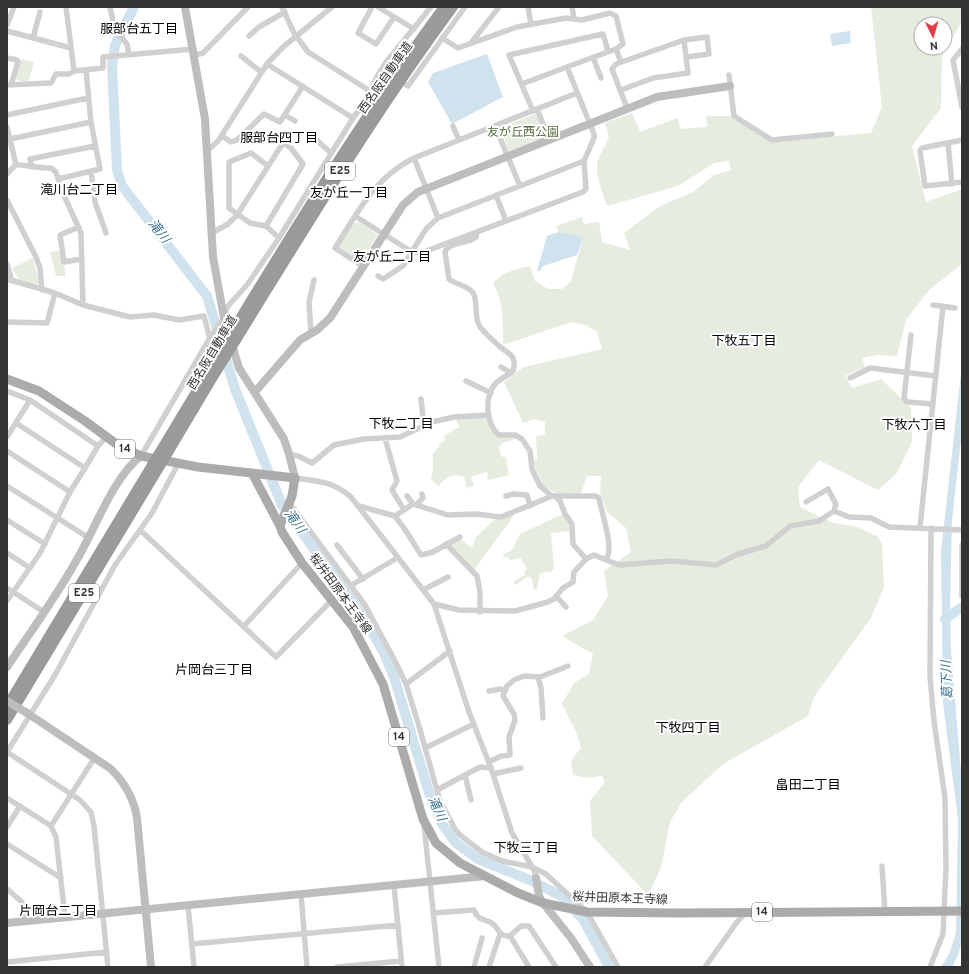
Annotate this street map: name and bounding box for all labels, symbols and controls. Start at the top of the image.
north arrow [913,16,953,56]
district label: 服部台五丁目 [100,22,178,38]
text: N [929,38,938,52]
street label: 西名阪自動車道 [355,39,417,117]
park label: 友が丘西公園 [487,125,559,141]
district label: 服部台四丁目 [240,131,318,147]
road number: E25 [325,162,355,180]
district label: 滝川台二丁目 [40,183,118,199]
district label: 友が丘一丁目 [310,185,388,202]
water label: 滝川 [144,217,174,249]
district label: 友が丘二丁目 [353,249,431,266]
street label: 西名阪自動車道 [185,313,241,393]
district label: 下牧五丁目 [711,333,777,350]
district label: 下牧二丁目 [368,416,434,433]
district label: 下牧六丁目 [881,417,947,434]
road number: 14 [115,440,135,458]
water label: 滝川 [280,507,309,539]
street label: 桜井田原本王寺線 [305,550,375,638]
road number: E25 [69,584,99,602]
water label: 葛下川 [939,658,957,700]
district label: 片岡台三丁目 [175,663,253,679]
district label: 下牧四丁目 [655,720,721,737]
road number: 14 [389,728,409,746]
district label: 畠田二丁目 [775,777,841,794]
water label: 滝川 [423,794,450,826]
district label: 下牧三丁目 [493,840,559,857]
street label: 桜井田原本王寺線 [572,889,668,909]
road number: 14 [752,903,772,921]
district label: 片岡台二丁目 [19,904,97,920]

